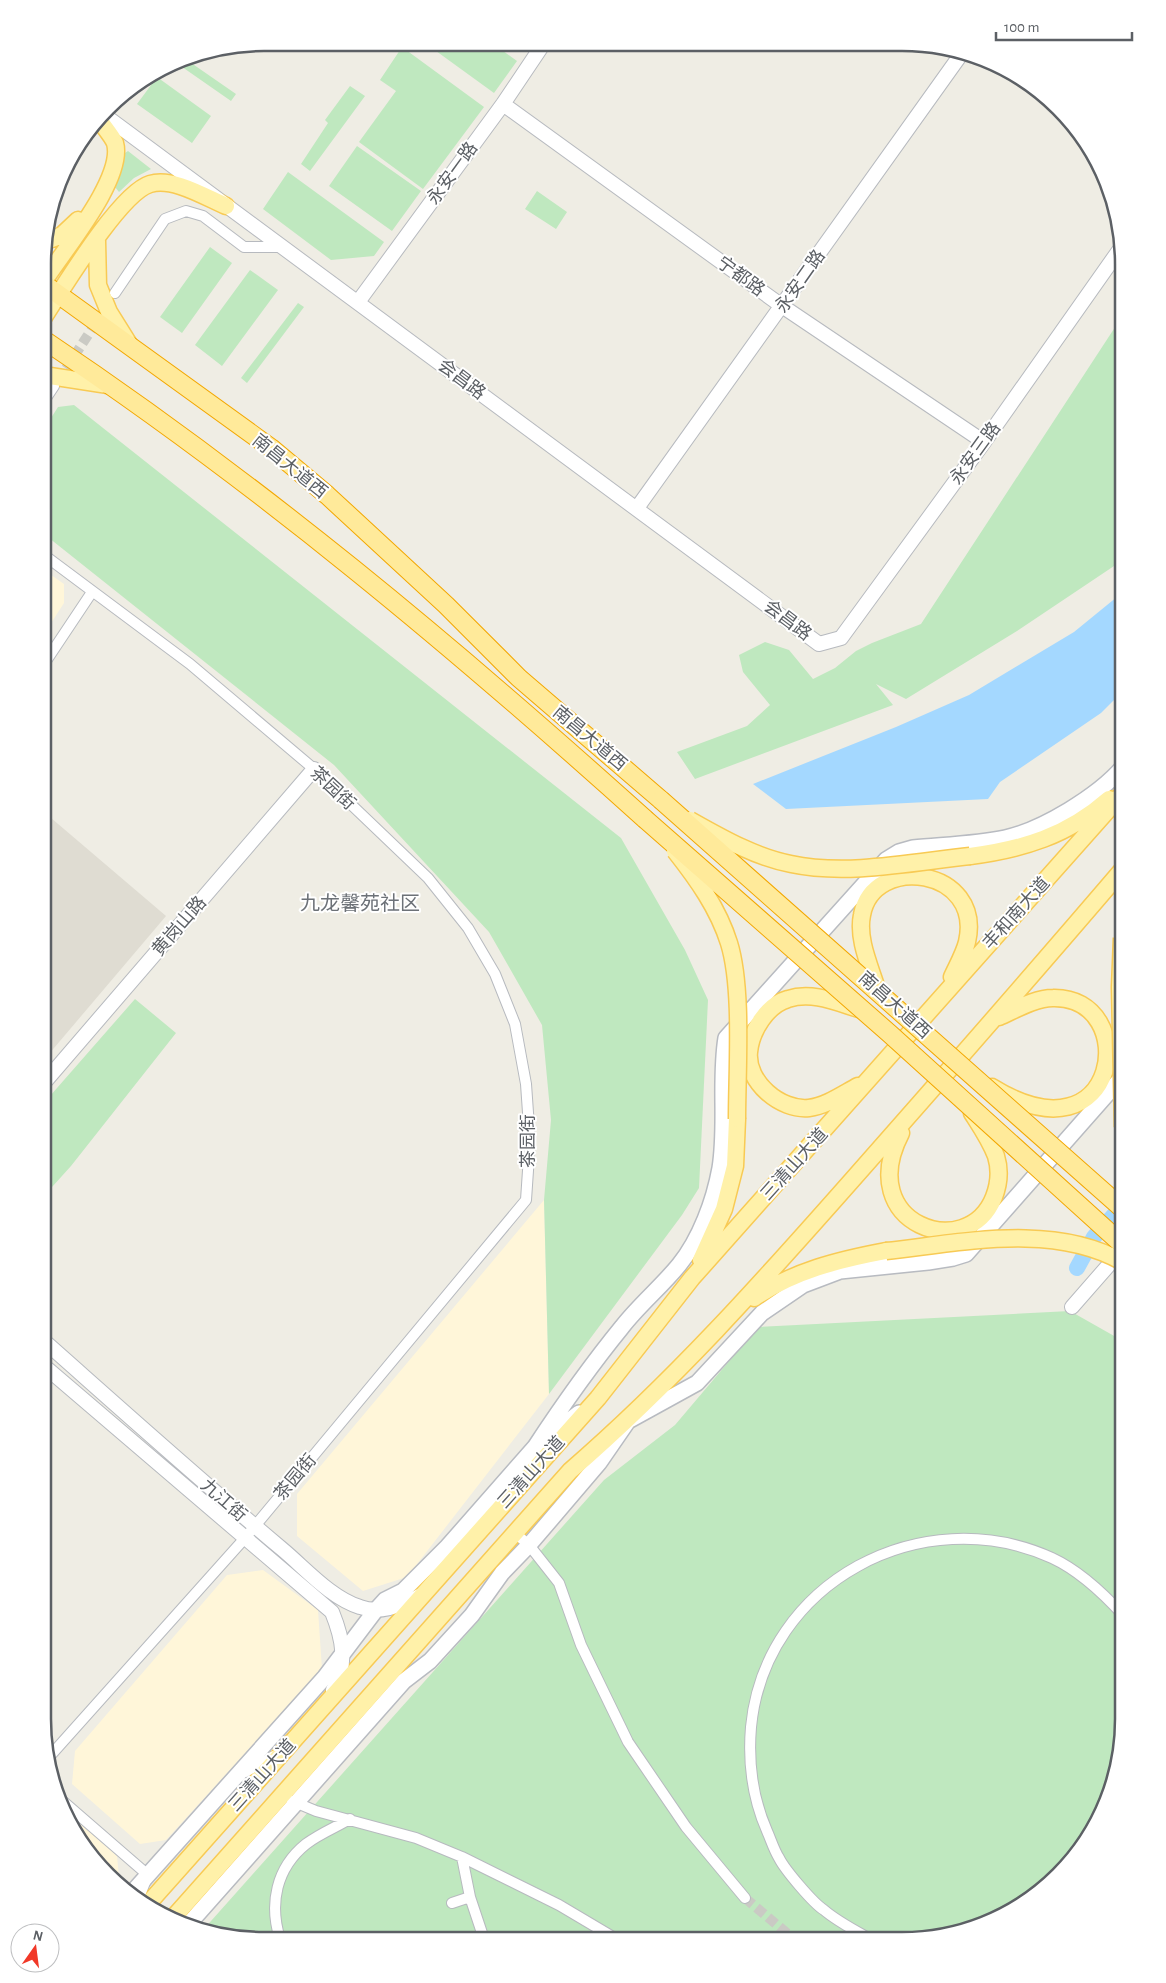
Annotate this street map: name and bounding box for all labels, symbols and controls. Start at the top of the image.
scale bar [996,10,1132,42]
text: 100 m [1004,20,1039,35]
street label: 永安一路 [423,138,481,208]
street label: 永安二路 [771,246,829,316]
street label: 宁都路 [713,252,769,300]
street label: 会昌路 [434,355,490,403]
street label: 永安三路 [946,418,1004,488]
street label: 南昌大道西 [249,430,331,502]
street label: 会昌路 [760,596,816,644]
street label: 南昌大道西 [549,701,631,775]
street label: 茶园街 [306,762,360,814]
street label: 丰和南大道 [978,873,1054,953]
street label: 黄岗山路 [148,892,210,960]
district label: 九龙馨苑社区 [300,893,420,914]
street label: 南昌大道西 [855,967,935,1043]
street label: 茶园街 [518,1114,538,1168]
street label: 三清山大道 [756,1124,832,1204]
street label: 三清山大道 [493,1432,569,1512]
street label: 茶园街 [270,1450,320,1504]
street label: 九江街 [197,1475,251,1525]
street label: 三清山大道 [224,1735,300,1815]
north arrow [10,1923,60,1973]
text: N [31,1928,44,1944]

